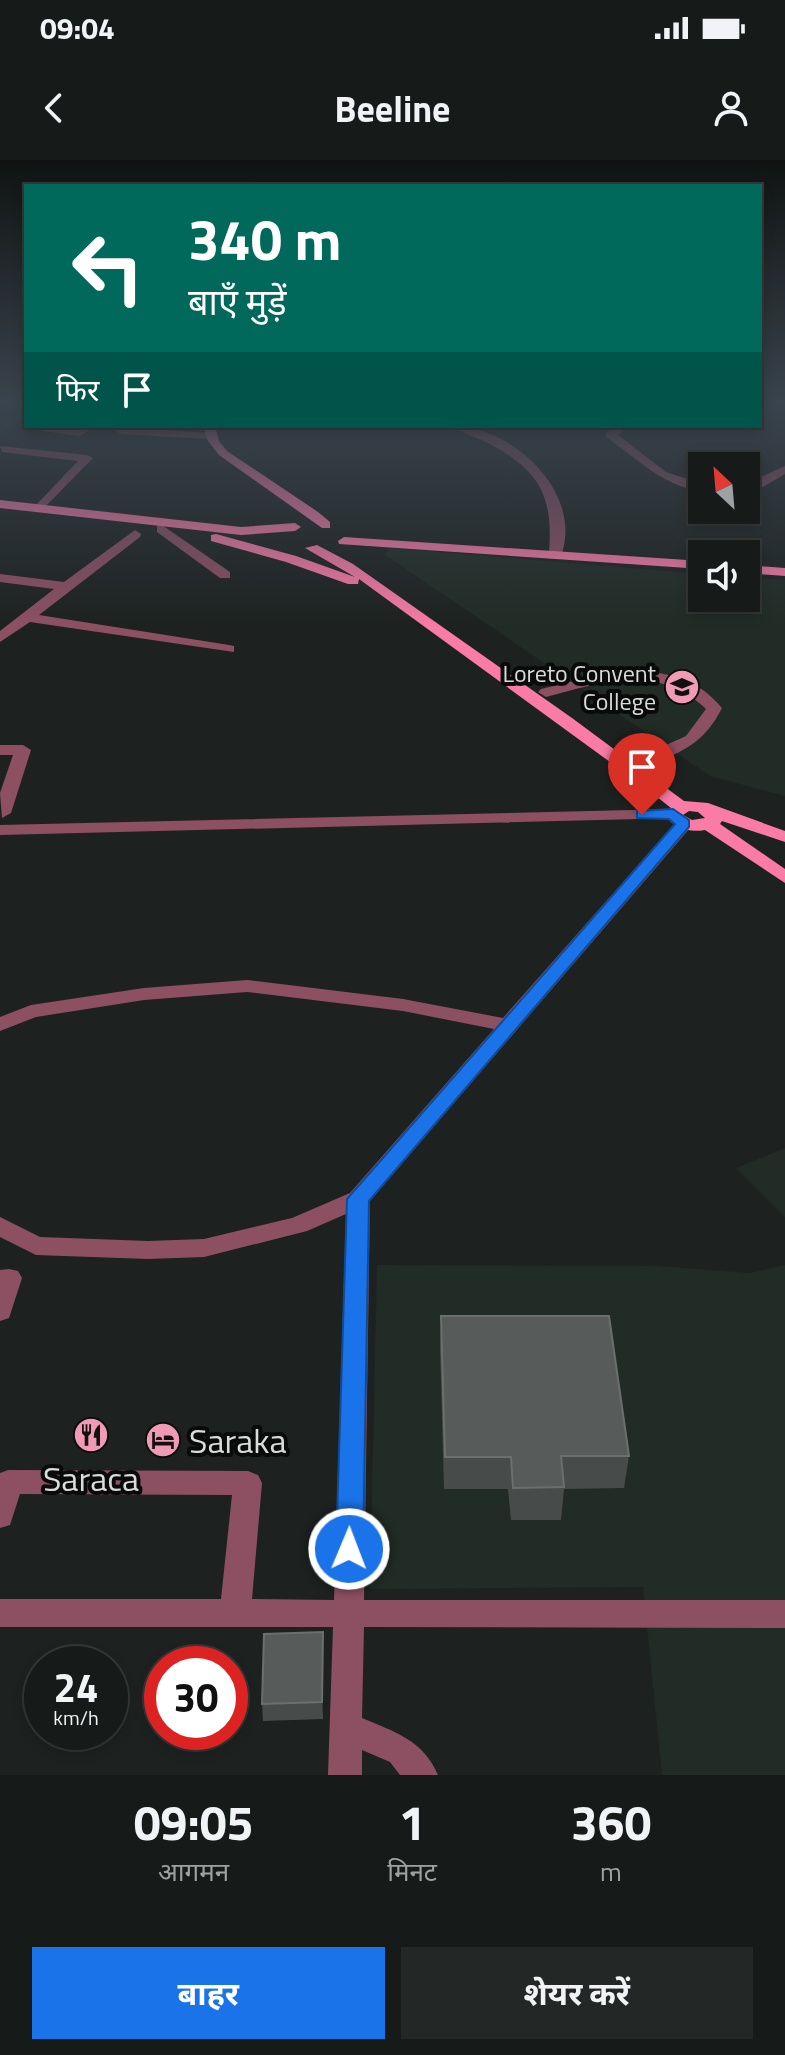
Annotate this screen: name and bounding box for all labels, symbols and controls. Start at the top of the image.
text: 09:04 [40,5,115,51]
text: Beeline [335,81,450,136]
icon: back [32,86,76,130]
icon: person [709,86,753,130]
text: 340 m [188,197,341,282]
icon: left [56,216,160,320]
text: बाएँ मुड़ें [188,274,287,329]
text: फिर [56,367,99,413]
icon: arrive [115,368,159,412]
north arrow [688,452,760,524]
map controls [688,452,760,612]
button: sound [688,540,760,612]
place label: Loreto Convent College [503,655,657,719]
school or university icon: Loreto Convent College [663,668,701,706]
pin [608,733,676,815]
icon: arrive [620,745,664,789]
place label: Saraka [189,1414,286,1466]
restaurant icon: Saraca [72,1416,110,1454]
hotel icon: Saraka [144,1421,182,1459]
place label: Saraca [43,1452,139,1504]
position arrow [307,1507,391,1591]
speed limit sign: 30 [144,1646,248,1750]
text: 24 [54,1657,98,1718]
text: km/h [53,1702,99,1733]
text: 09:05 [134,1786,253,1859]
text: 1 [399,1786,426,1859]
text: 360 [571,1786,651,1859]
text: आगमन [158,1852,229,1891]
text: मिनट [387,1852,437,1891]
text: m [600,1852,622,1891]
button: बाहर [32,1947,385,2039]
button: शेयर करें [401,1947,753,2039]

